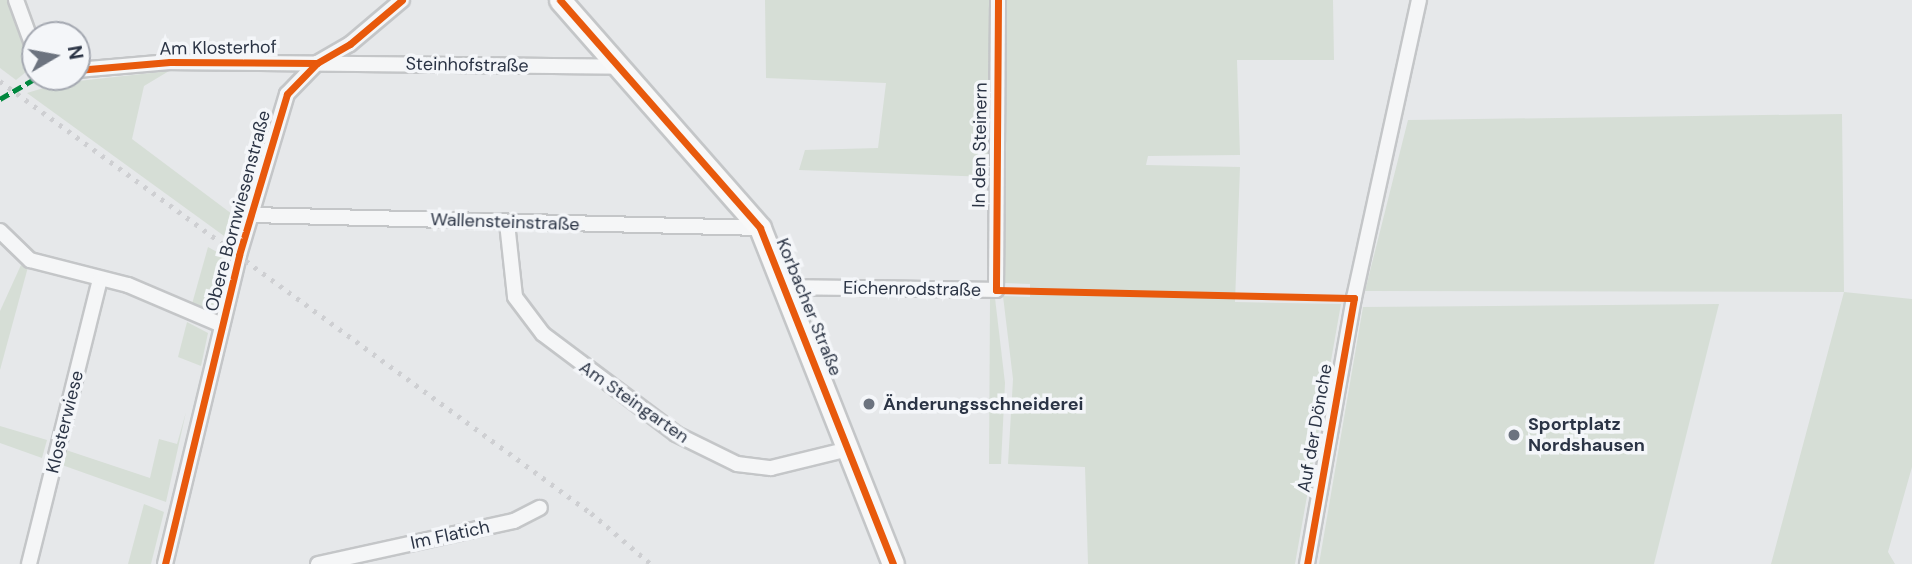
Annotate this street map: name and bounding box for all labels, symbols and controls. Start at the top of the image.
north arrow [21,21,91,91]
street label: Am Klosterhof [159,36,277,60]
text: N [62,44,89,62]
street label: Steinhofstraße [405,53,529,77]
street label: In den Steinern [968,82,992,208]
street label: Obere Bornwiesenstraße [201,108,275,314]
street label: Wallensteinstraße [430,209,580,235]
street label: Korbacher Straße [772,235,846,379]
street label: Eichenrodstraße [843,277,981,301]
street label: Am Steingarten [575,356,693,448]
street label: Auf der Dönche [1293,362,1337,494]
street label: Klosterwiese [42,368,88,476]
place label: Änderungsschneiderei [883,393,1083,415]
marker: Änderungsschneiderei [861,396,877,412]
place label: Sportplatz Nordshausen [1528,414,1645,457]
marker: Sportplatz Nordshausen [1506,427,1522,443]
street label: Im Flatich [409,516,491,554]

